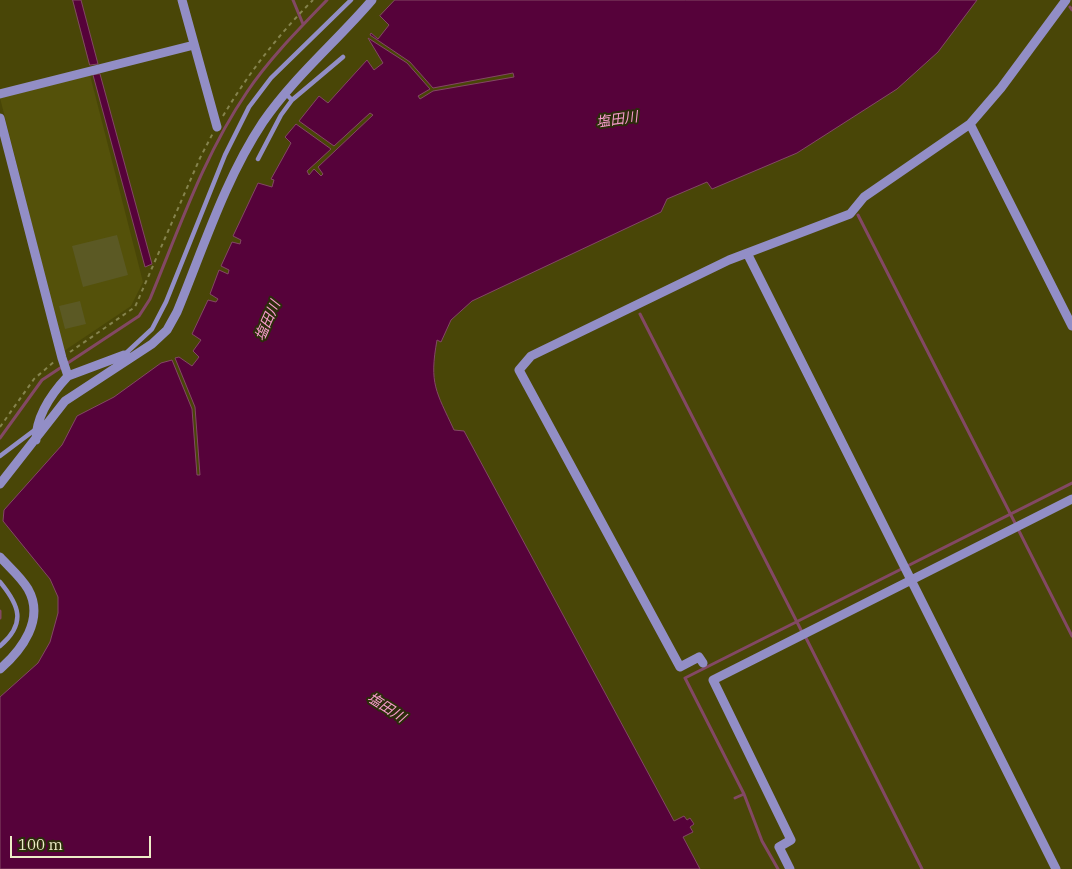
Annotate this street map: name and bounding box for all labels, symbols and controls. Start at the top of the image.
water label: 塩田川 [595,109,639,131]
water label: 塩田川 [252,298,284,344]
water label: 塩田川 [364,690,408,726]
scale bar [12,826,154,858]
text: 100 m [18,835,63,854]

